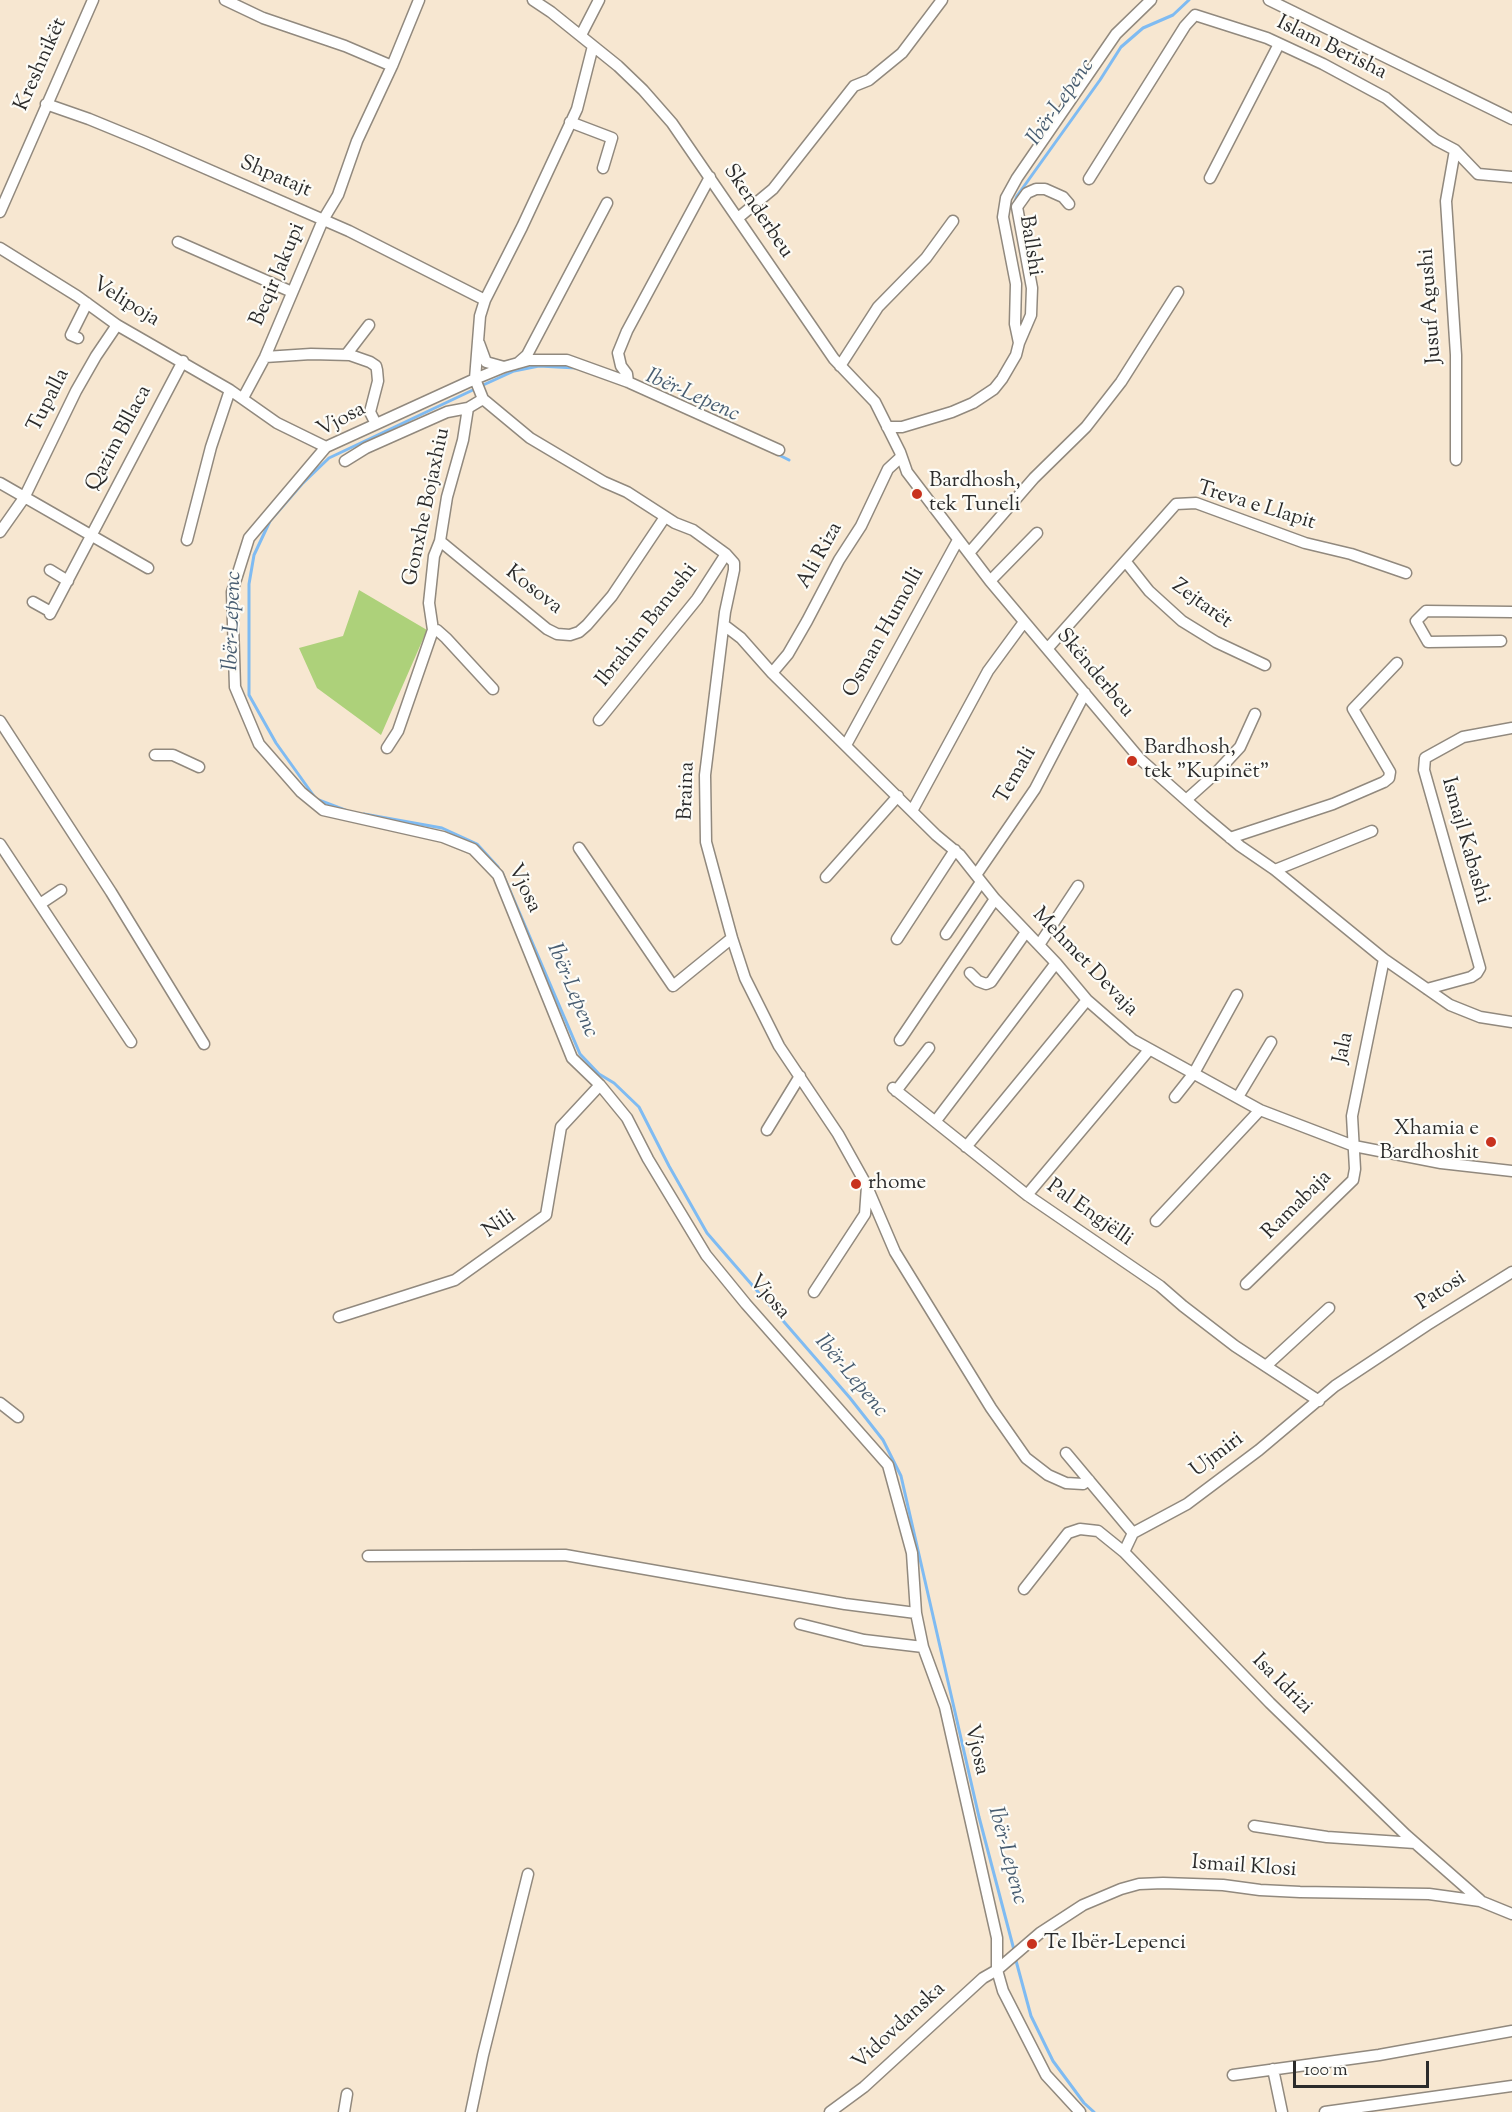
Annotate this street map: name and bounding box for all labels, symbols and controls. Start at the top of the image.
street label: Islam Berisha [1272,11,1390,87]
street label: Kreshnikët [10,15,74,115]
water label: Ibër-Lepenc [1022,54,1102,152]
street label: Shpatajt [235,152,315,204]
street label: Skenderbeu [716,160,798,264]
street label: Ballshi [1012,214,1046,278]
street label: Beqir Jakupi [246,220,312,330]
street label: Jusuf Agushi [1415,247,1449,365]
street label: Velipoja [87,272,163,334]
street label: Tupalla [23,365,77,437]
water label: Ibër-Lepenc [641,365,743,429]
street label: Qazim Bllaca [82,382,158,496]
street label: Vjosa [314,398,370,444]
street label: Gonxhe Bojaxhiu [399,426,457,588]
place label: Bardhosh, tek Tuneli [929,469,1021,519]
street label: Treva e Llapit [1194,477,1318,537]
marker: Bardhosh, tek Tuneli [910,487,924,501]
street label: Ali Riza [793,518,849,594]
street label: Ibrahim Banushi [592,559,704,693]
street label: Kosova [499,561,567,621]
street label: Osman Humolli [839,563,931,703]
water label: Ibër-Lepenc [219,571,249,671]
street label: Zejtarët [1166,575,1236,635]
street label: Skënderbeu [1050,624,1138,724]
place label: Bardhosh, tek "Kupinët" [1144,736,1269,786]
street label: Temali [991,743,1043,809]
marker: Bardhosh, tek "Kupinët" [1125,754,1139,768]
street label: Braina [674,761,702,821]
street label: Ismajl Kabashi [1434,775,1494,907]
street label: Vjosa [500,861,546,917]
street label: Mehmet Devaja [1026,903,1142,1023]
water label: Ibër-Lepenc [539,940,603,1042]
street label: Jala [1329,1030,1361,1066]
place label: Xhamia e Bardhoshit [1379,1117,1479,1167]
marker: Xhamia e Bardhoshit [1484,1135,1498,1149]
street label: Ramabaja [1258,1166,1338,1246]
place label: rhome [868,1171,926,1197]
street label: Pal Engjëlli [1041,1175,1137,1253]
marker: rhome [849,1177,863,1191]
street label: Nili [479,1205,521,1245]
street label: Patosi [1413,1267,1471,1317]
street label: Vjosa [742,1270,794,1326]
water label: Ibër-Lepenc [808,1330,892,1424]
street label: Ujmiri [1186,1428,1250,1484]
street label: Isa Idrizi [1245,1649,1317,1721]
street label: Vjosa [957,1722,993,1778]
water label: Ibër-Lepenc [980,1804,1032,1908]
street label: Ismail Klosi [1191,1852,1297,1884]
place label: Te Ibër-Lepenci [1044,1931,1186,1957]
marker: Te Ibër-Lepenci [1025,1937,1039,1951]
street label: Vidovdanska [848,1978,952,2076]
scale bar [1296,2049,1432,2087]
text: 100 m [1304,2058,1348,2084]

